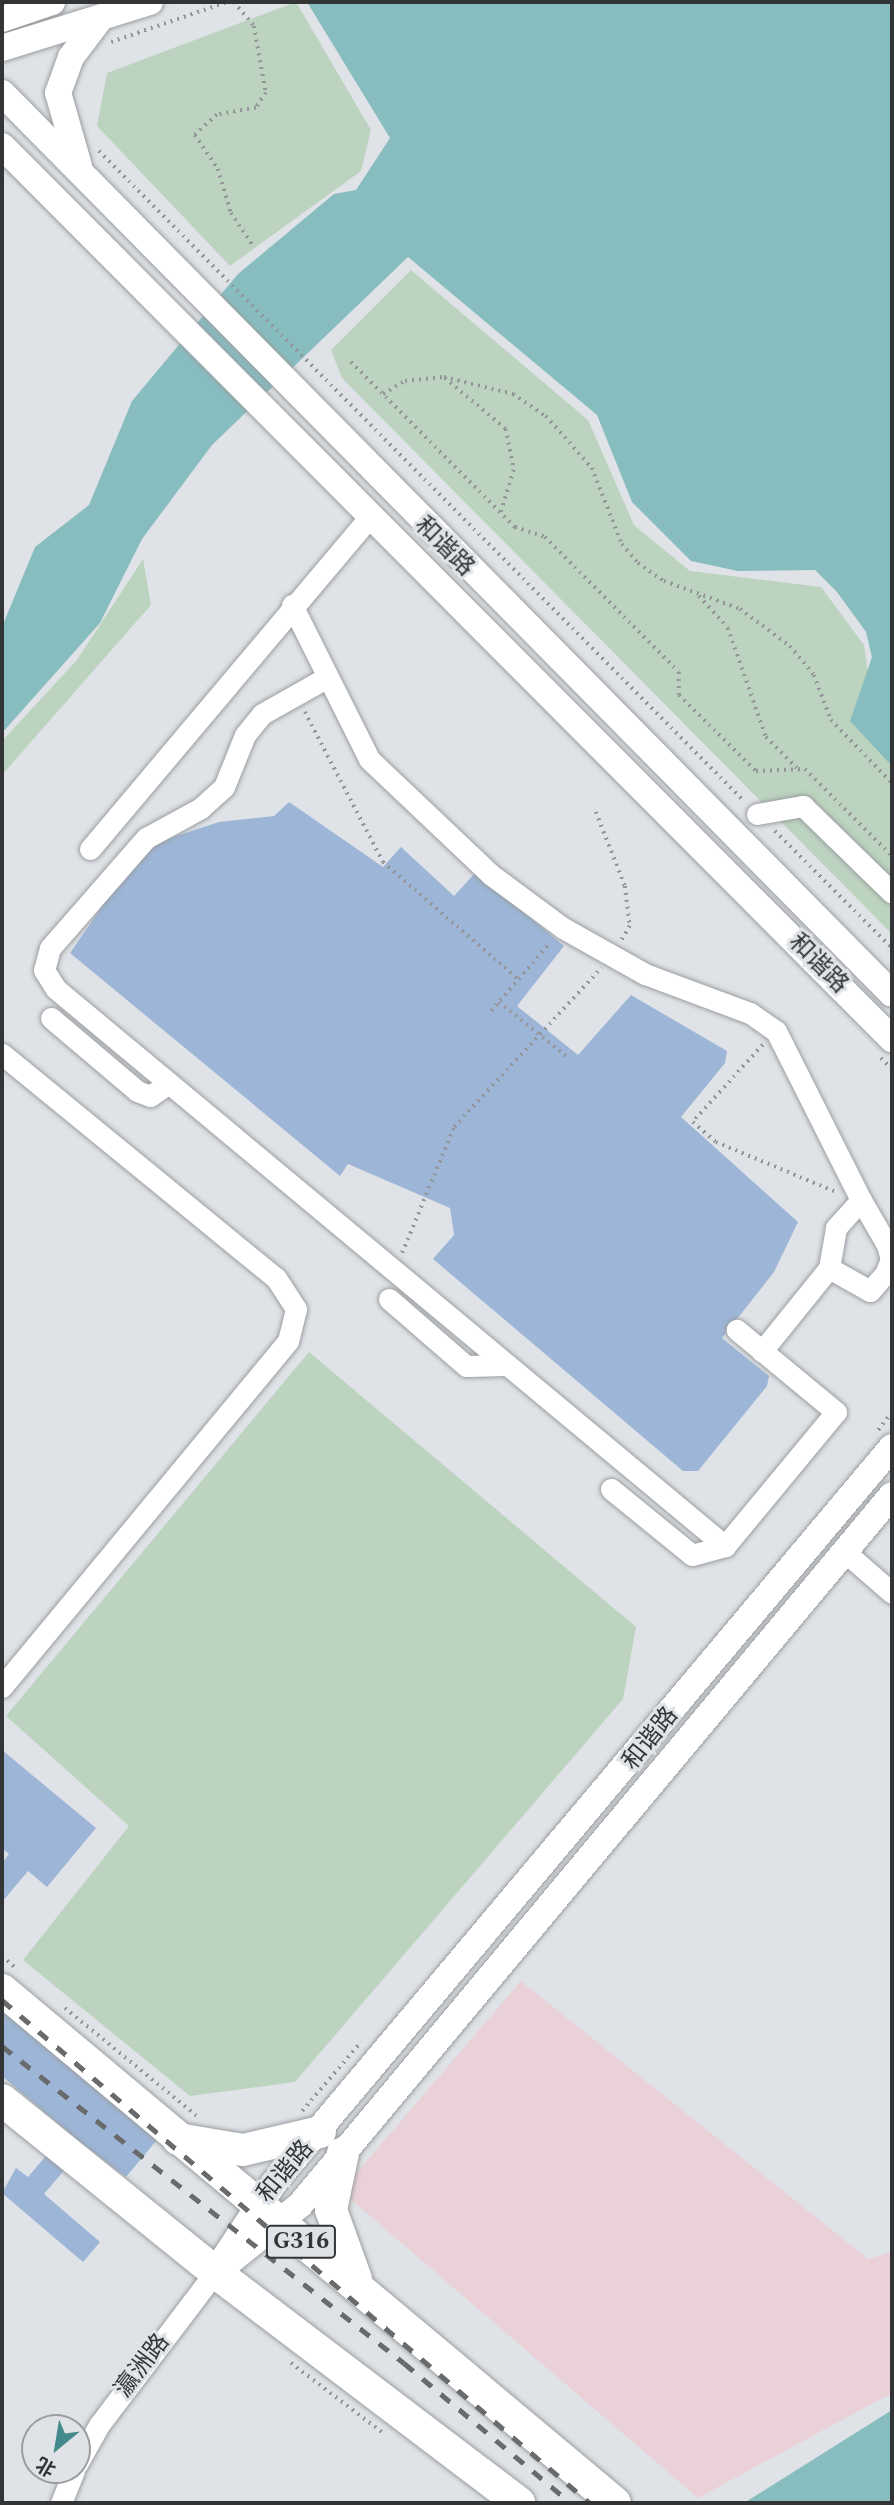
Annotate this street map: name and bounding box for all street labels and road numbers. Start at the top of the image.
street label: 和谐路 [408,511,480,583]
street label: 和谐路 [782,928,854,1000]
street label: 和谐路 [617,1702,685,1776]
street label: 和谐路 [252,2135,320,2209]
road number: G316 [264,2222,338,2262]
street label: 瀛洲路 [110,2329,176,2403]

